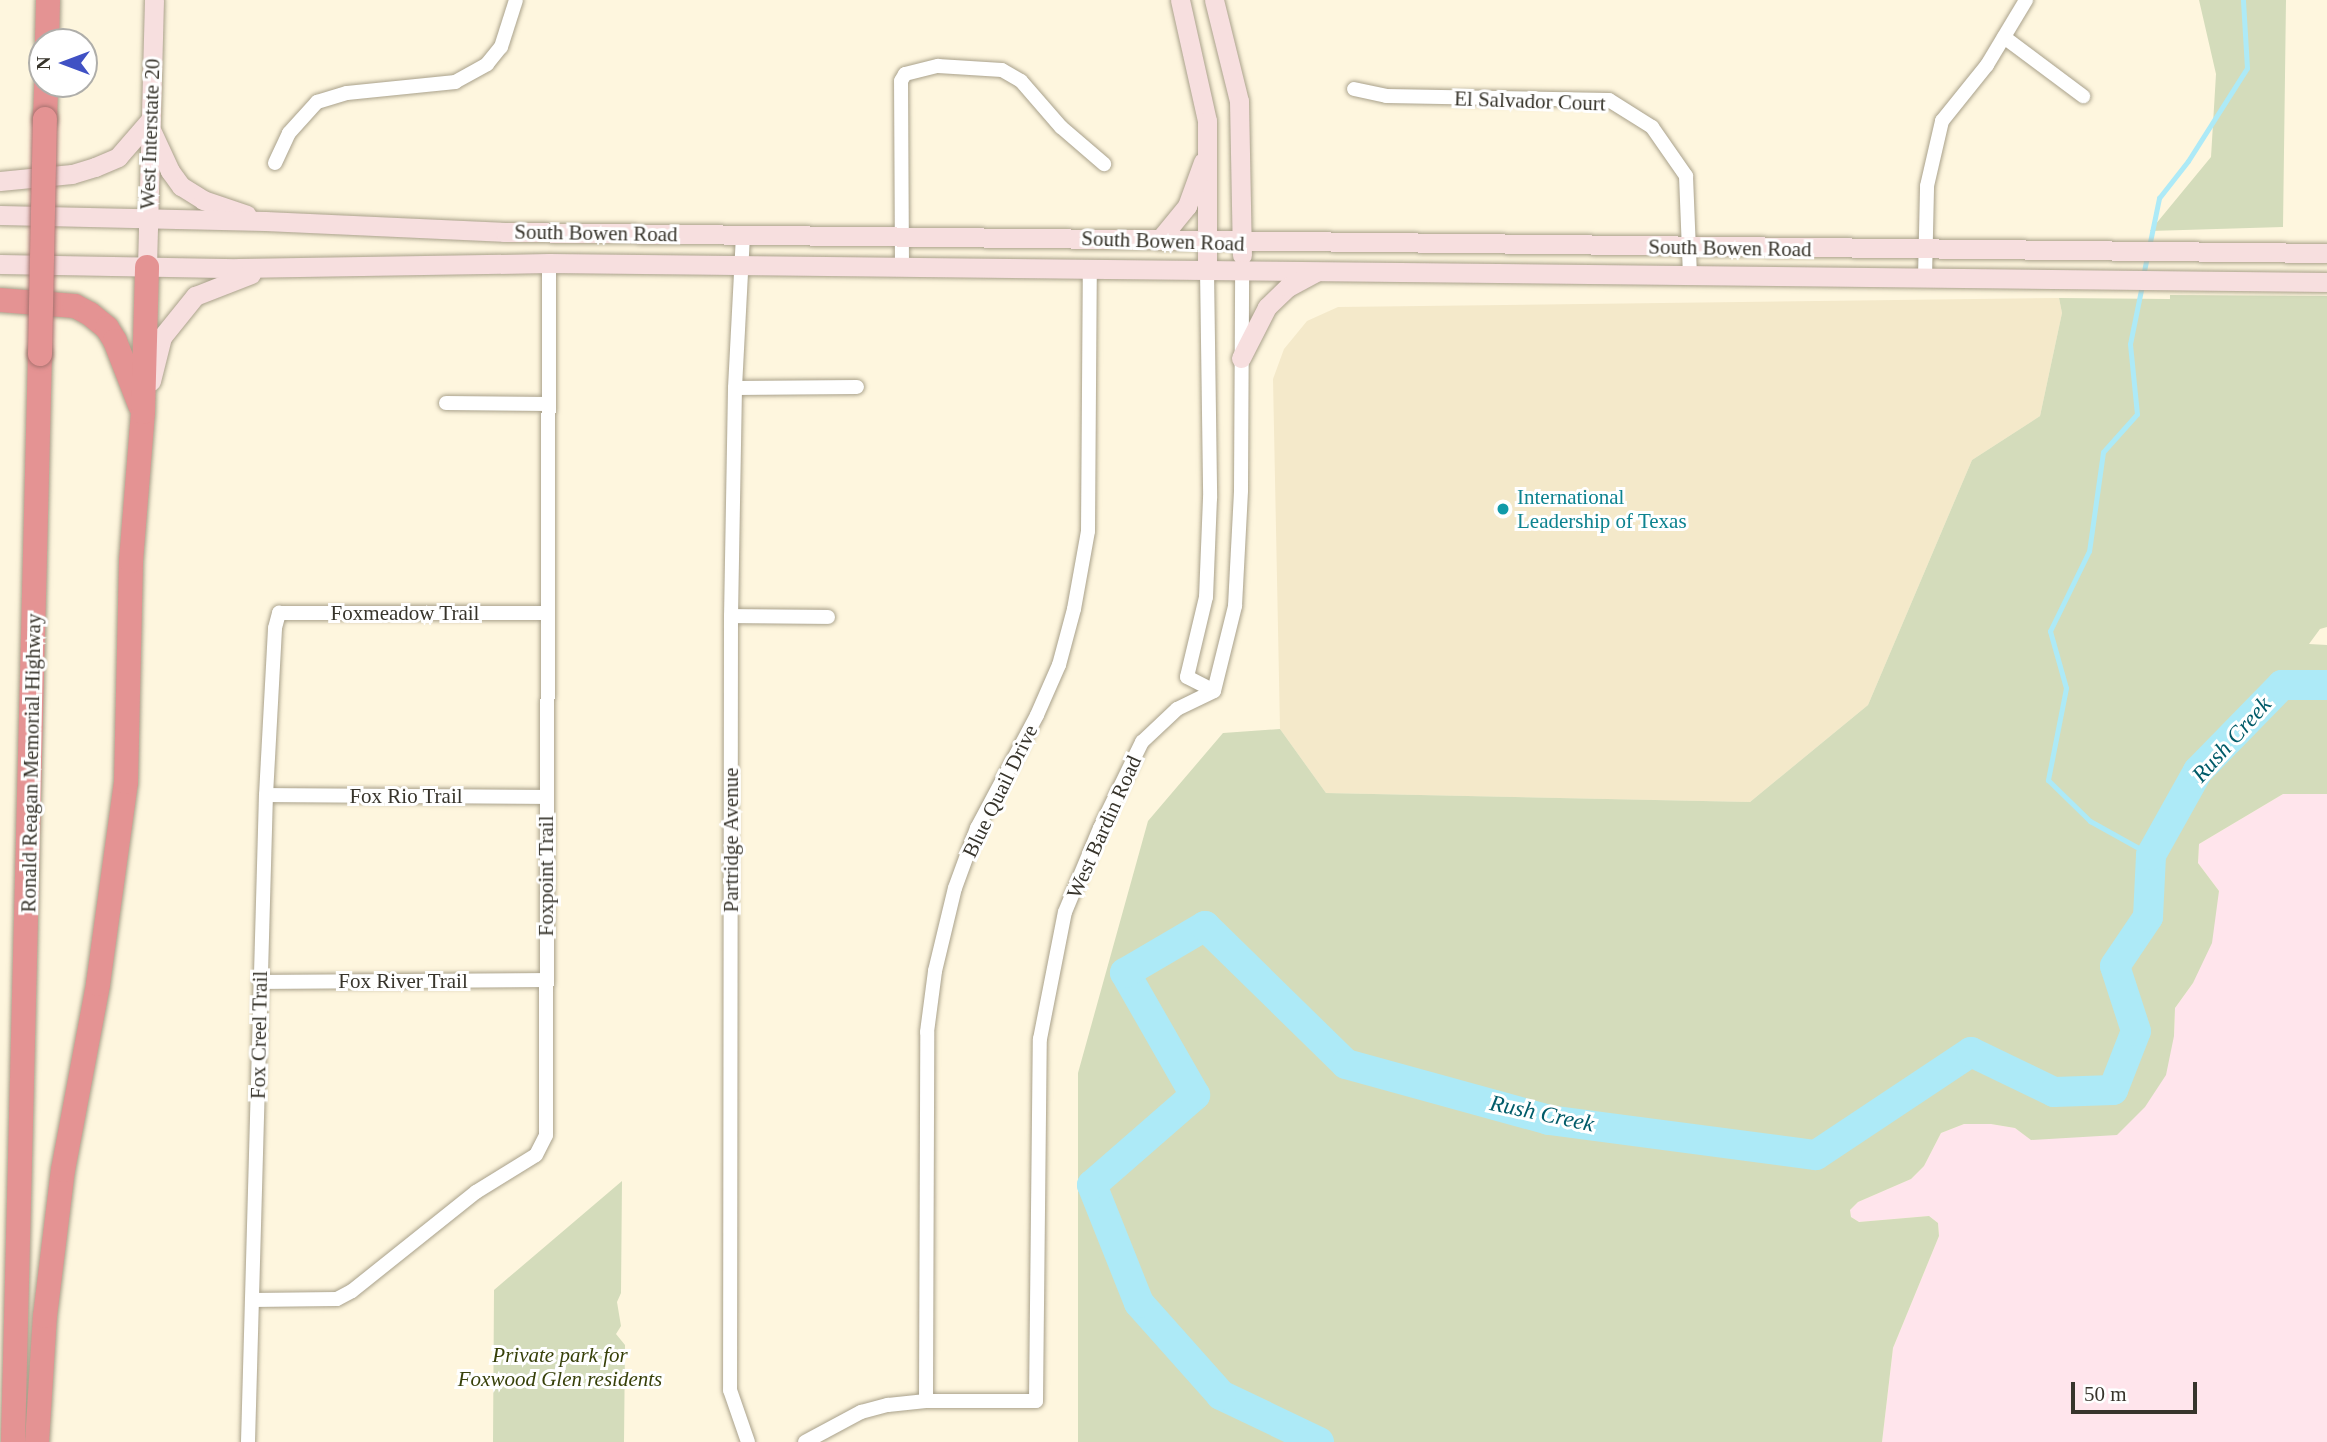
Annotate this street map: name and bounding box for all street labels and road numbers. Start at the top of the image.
street label: West Interstate 20 [135,58,165,210]
street label: El Salvador Court [1454,86,1606,116]
street label: South Bowen Road [514,219,678,247]
street label: South Bowen Road [1081,226,1245,256]
street label: South Bowen Road [1648,234,1812,262]
street label: Foxmeadow Trail [330,600,480,626]
street label: Ronald Reagan Memorial Highway [16,613,46,913]
street label: Blue Quail Drive [957,720,1043,862]
street label: West Bardin Road [1061,752,1147,902]
street label: Partridge Avenue [718,767,744,913]
street label: Fox Rio Trail [349,783,463,809]
street label: Foxpoint Trail [533,815,559,937]
street label: Fox River Trail [338,968,468,994]
street label: Fox Creel Trail [245,970,273,1100]

